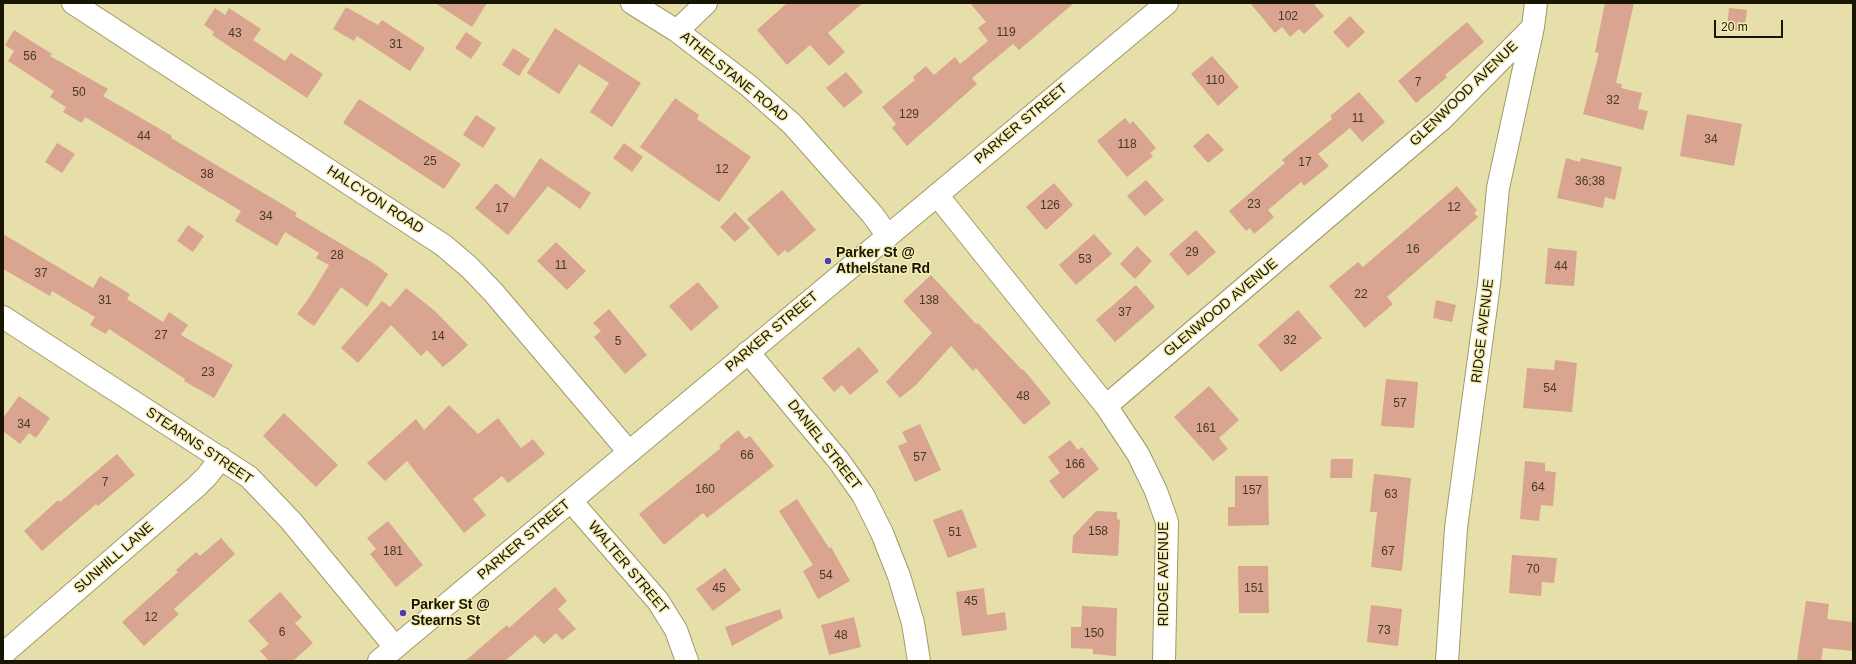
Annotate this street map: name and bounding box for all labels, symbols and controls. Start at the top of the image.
house number: 102 [1278,10,1298,24]
scale bar [1716,12,1785,38]
text: 20 m [1721,20,1748,34]
house number: 119 [996,26,1016,40]
house number: 43 [228,27,242,41]
street label: ATHELSTANE ROAD [677,28,791,126]
house number: 31 [389,38,403,52]
street label: GLENWOOD AVENUE [1406,38,1522,150]
house number: 56 [23,50,37,64]
house number: 110 [1205,74,1225,88]
house number: 7 [1415,76,1421,90]
street label: PARKER STREET [971,80,1071,168]
house number: 50 [72,86,86,100]
house number: 32 [1606,94,1620,108]
house number: 129 [899,108,919,122]
house number: 11 [1352,112,1364,126]
house number: 44 [137,130,151,144]
house number: 34 [1704,133,1718,147]
house number: 118 [1117,138,1137,152]
house number: 25 [423,155,437,169]
house number: 17 [1298,156,1312,170]
street label: HALCYON ROAD [323,162,427,238]
house number: 12 [715,163,729,177]
house number: 38 [200,168,214,182]
house number: 36;38 [1575,175,1605,189]
house number: 23 [1247,198,1261,212]
house number: 126 [1040,199,1060,213]
house number: 12 [1447,201,1461,215]
house number: 17 [495,202,509,216]
house number: 34 [259,210,273,224]
house number: 16 [1406,243,1420,257]
place label: Parker St @ Athelstane Rd [836,245,930,278]
house number: 29 [1185,246,1199,260]
house number: 28 [330,249,344,263]
house number: 53 [1078,253,1092,267]
street label: GLENWOOD AVENUE [1161,255,1281,361]
marker: Parker St @ Athelstane Rd [823,256,833,266]
house number: 11 [555,259,567,273]
house number: 44 [1554,260,1568,274]
house number: 37 [34,267,48,281]
street label: RIDGE AVENUE [1468,278,1498,384]
street label: PARKER STREET [722,288,822,376]
house number: 22 [1354,288,1368,302]
house number: 31 [98,294,112,308]
house number: 138 [919,294,939,308]
house number: 37 [1118,306,1132,320]
house number: 27 [154,329,168,343]
house number: 14 [431,330,445,344]
house number: 32 [1283,334,1297,348]
house number: 5 [615,335,621,349]
house number: 23 [201,366,215,380]
house number: 54 [1543,382,1557,396]
house number: 48 [1016,390,1030,404]
street label: DANIEL STREET [784,397,864,493]
house number: 57 [1393,397,1407,411]
street label: STEARNS STREET [142,404,256,488]
house number: 34 [17,418,31,432]
house number: 161 [1196,422,1216,436]
house number: 66 [740,449,754,463]
house number: 57 [913,451,927,465]
house number: 166 [1065,458,1085,472]
house number: 7 [102,476,108,490]
house number: 64 [1531,481,1545,495]
house number: 160 [695,483,715,497]
house number: 157 [1242,484,1262,498]
house number: 63 [1384,488,1398,502]
street label: PARKER STREET [474,496,574,584]
street label: WALTER STREET [584,518,672,618]
street label: SUNHILL LANE [71,519,157,597]
street label: RIDGE AVENUE [1156,522,1172,626]
house number: 158 [1088,525,1108,539]
house number: 51 [948,526,962,540]
house number: 181 [383,545,403,559]
house number: 67 [1381,545,1395,559]
house number: 70 [1526,563,1540,577]
house number: 54 [819,569,833,583]
house number: 45 [712,582,726,596]
house number: 151 [1244,582,1264,596]
house number: 45 [964,595,978,609]
place label: Parker St @ Stearns St [411,597,490,630]
marker: Parker St @ Stearns St [398,608,408,618]
house number: 12 [144,611,158,625]
house number: 73 [1377,624,1391,638]
house number: 6 [279,626,285,640]
house number: 150 [1084,627,1104,641]
house number: 48 [834,629,848,643]

